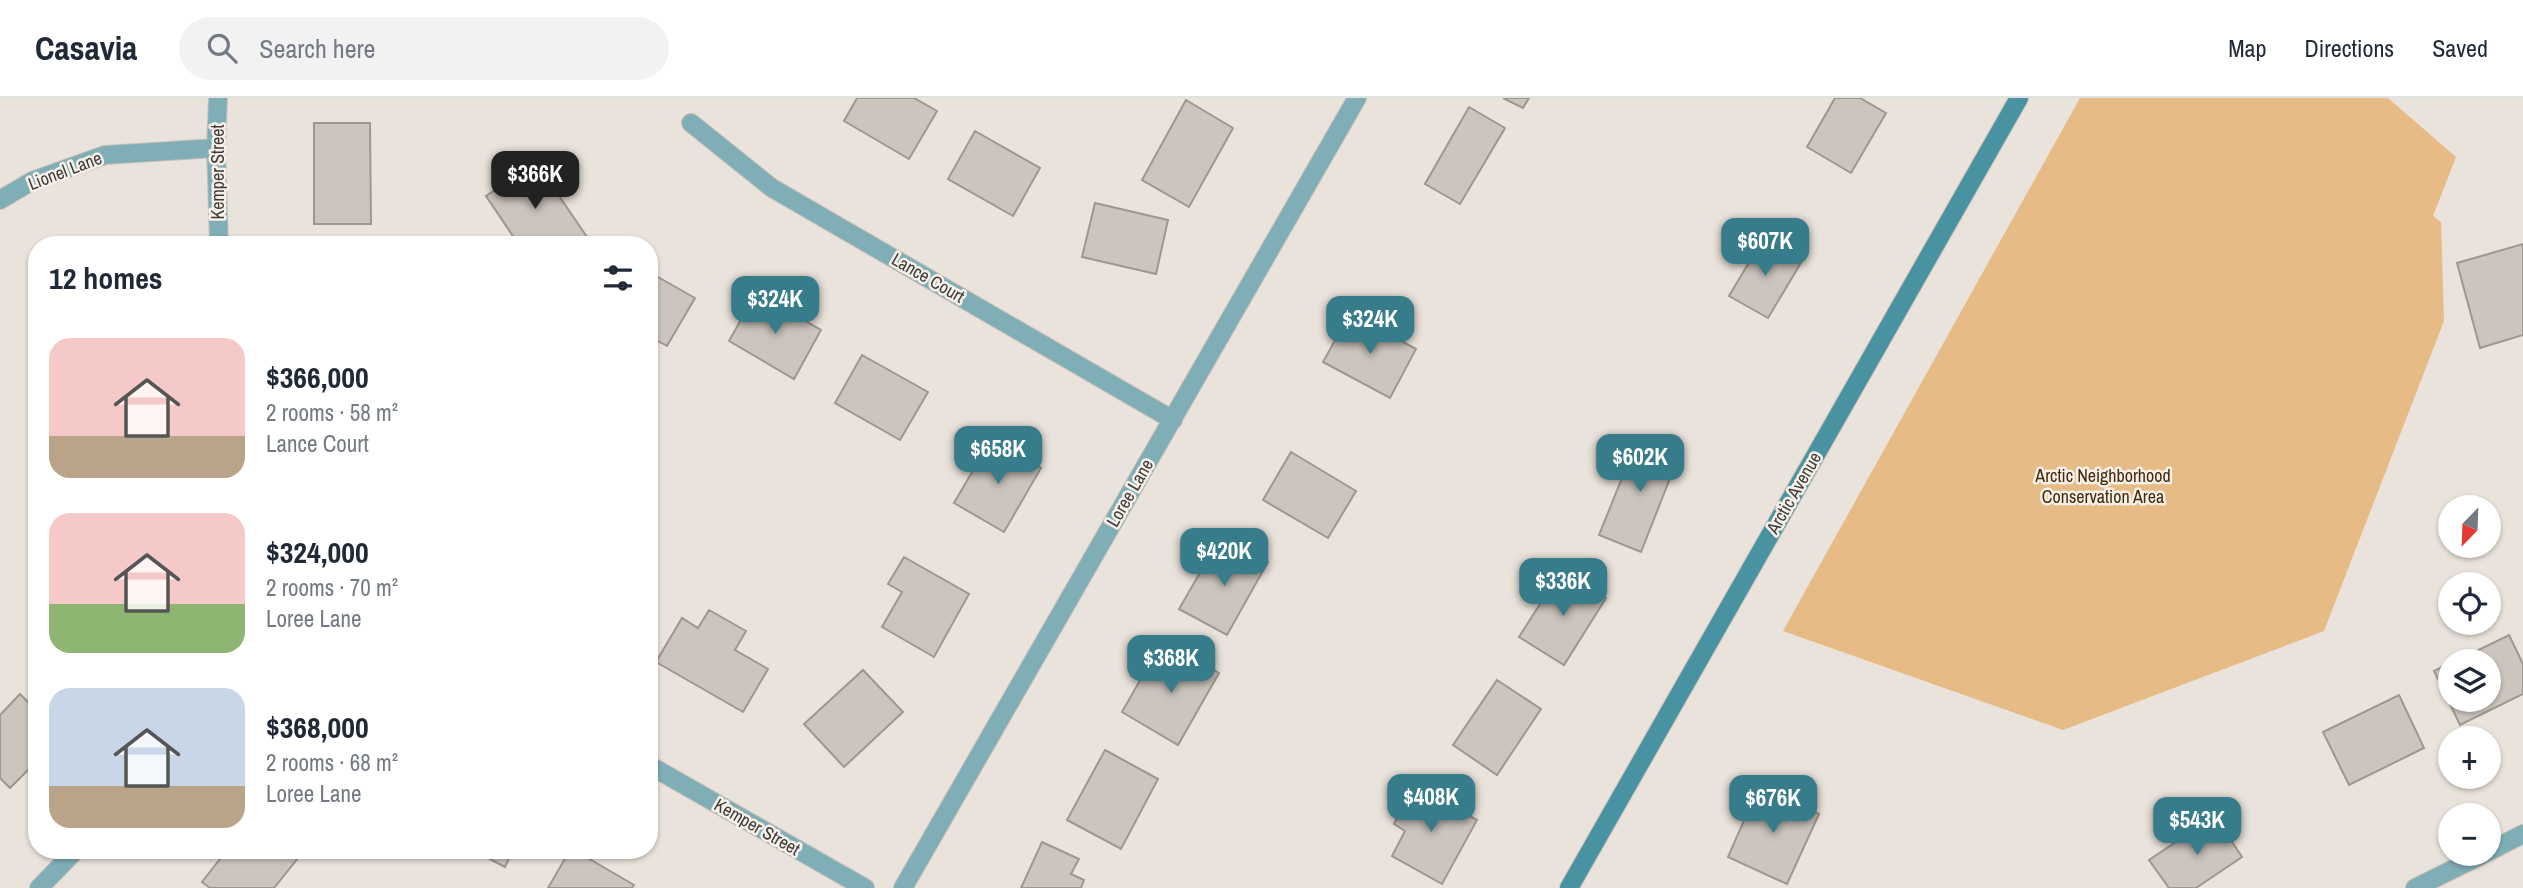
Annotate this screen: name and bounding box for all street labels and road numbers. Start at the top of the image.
street label: Kemper Street [205,124,230,220]
street label: Lionel Lane [24,145,105,196]
street label: Lance Court [887,247,969,308]
street label: Arctic Avenue [1760,447,1827,539]
street label: Loree Lane [1100,454,1159,531]
street label: Kemper Street [710,792,805,861]

